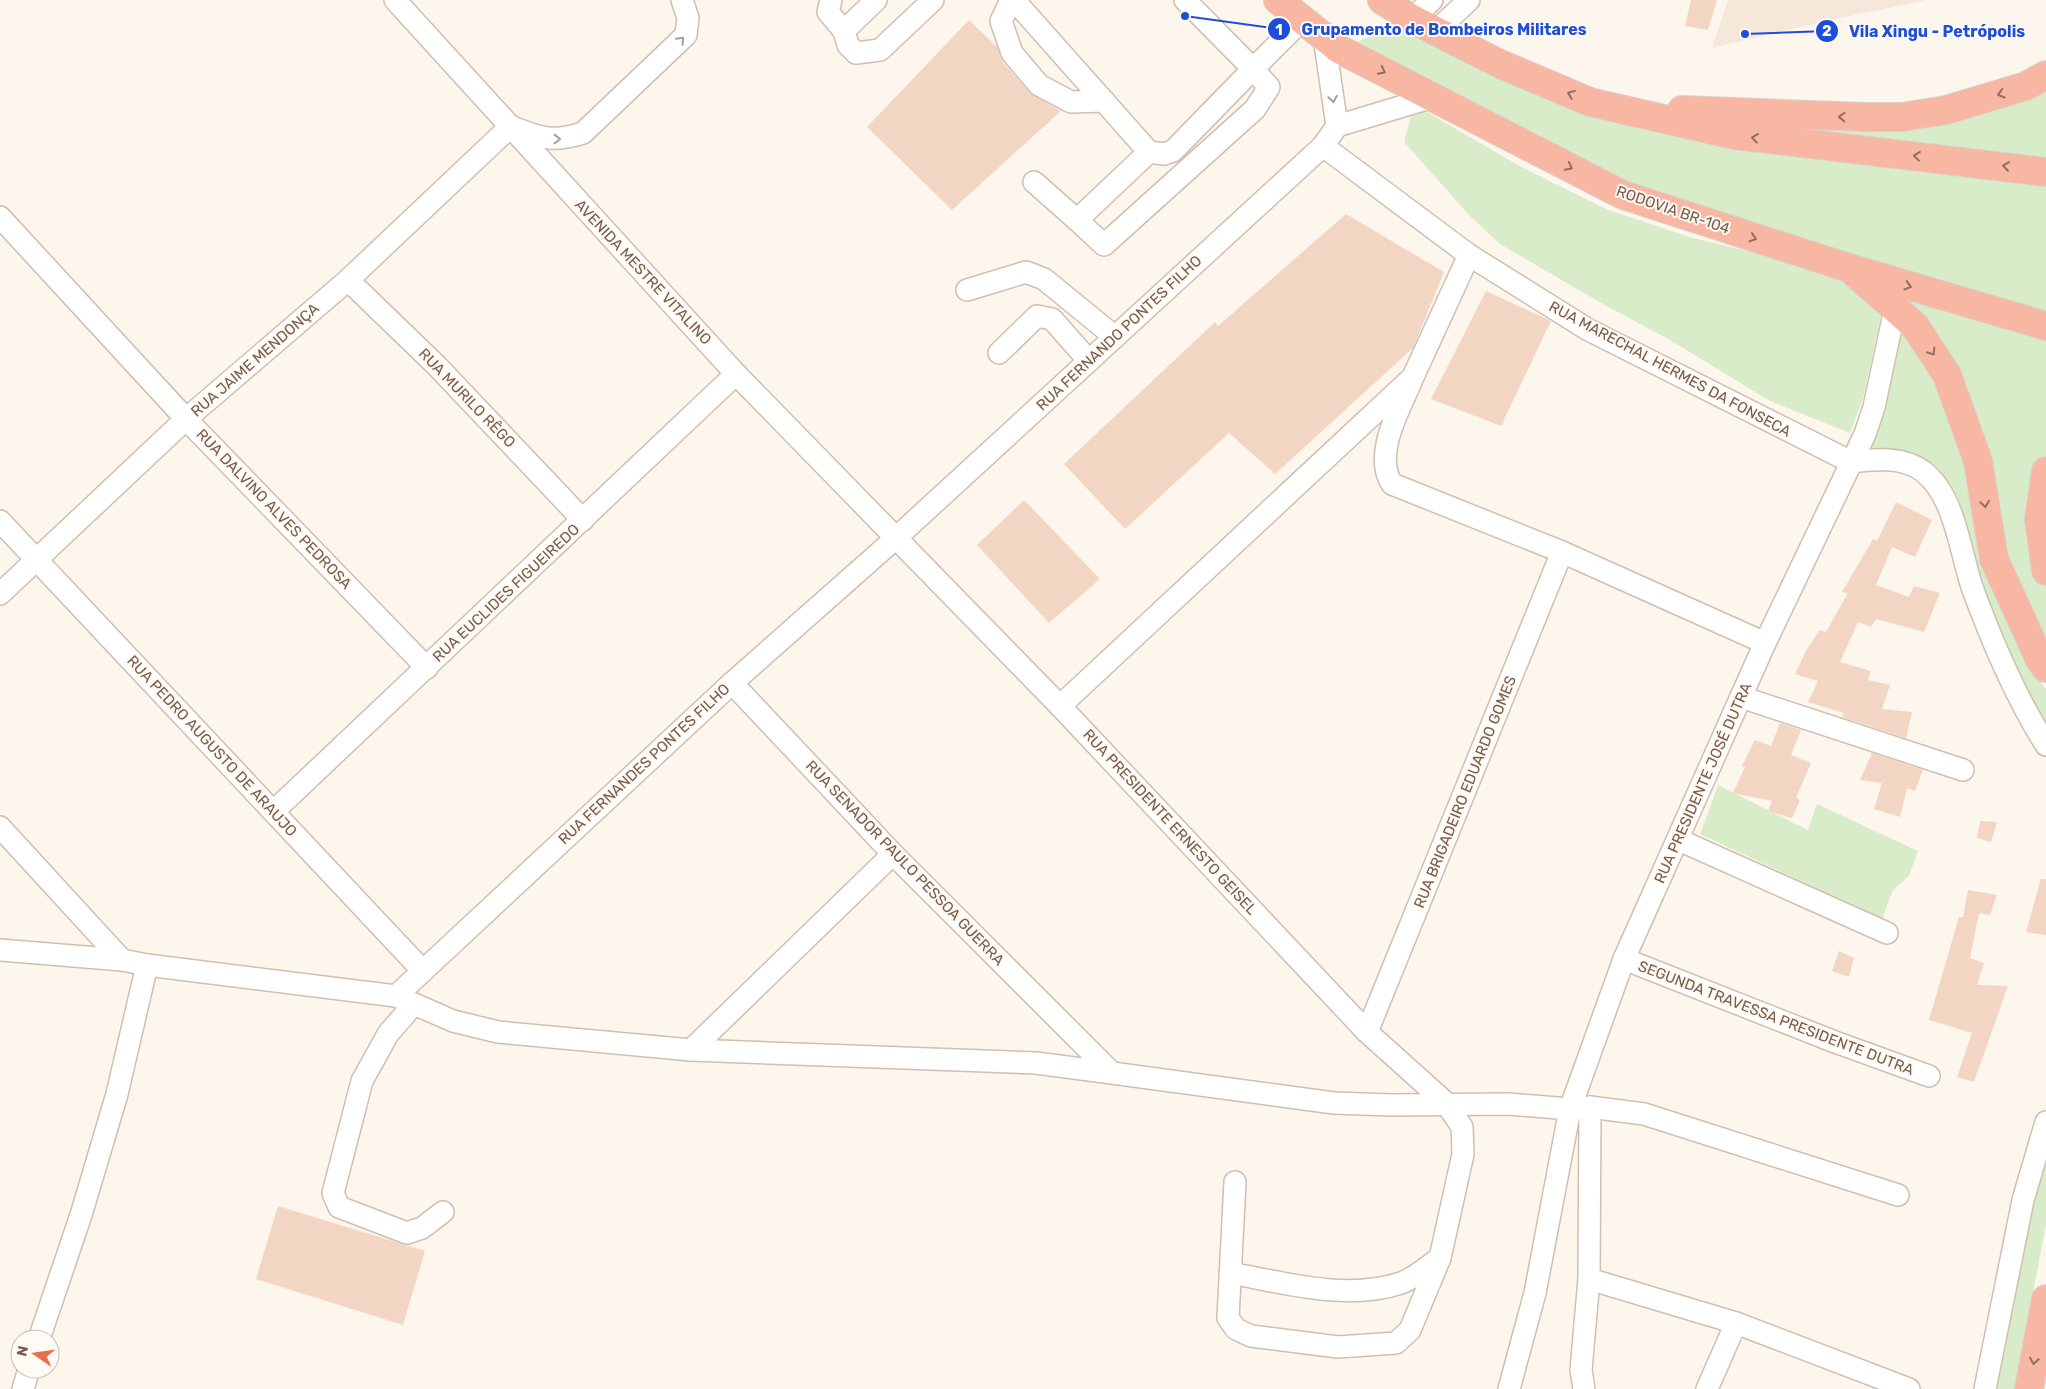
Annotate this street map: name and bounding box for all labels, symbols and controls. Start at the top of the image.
callout: Grupamento de Bombeiros Militares [1267,14,1597,45]
callout: Vila Xingu - Petrópolis [1814,16,2035,47]
text: Grupamento de Bombeiros Militares [1301,20,1587,39]
text: 1 [1275,21,1283,39]
text: 2 [1822,22,1832,40]
text: Vila Xingu - Petrópolis [1849,22,2025,41]
one-way arrow [675,37,684,46]
one-way arrow [1377,65,1386,75]
one-way arrow [1998,88,2006,98]
one-way arrow [1567,90,1576,100]
one-way arrow [1327,95,1338,103]
one-way arrow [1837,111,1845,122]
one-way arrow [1751,133,1760,143]
one-way arrow [554,134,561,144]
one-way arrow [1913,151,1921,162]
one-way arrow [1564,161,1573,171]
one-way arrow [2001,161,2009,172]
street label: RODOVIA BR-104 [1614,182,1732,238]
street label: AVENIDA MESTRE VITALINO [571,196,715,348]
one-way arrow [1748,232,1756,242]
street label: RUA FERNANDO PONTES FILHO [1033,252,1205,414]
one-way arrow [1904,280,1912,290]
street label: RUA MARECHAL HERMES DA FONSECA [1546,297,1794,441]
street label: RUA JAIME MENDONÇA [187,299,323,421]
street label: RUA MURILO RÊGO [415,345,519,451]
one-way arrow [1926,347,1935,356]
street label: RUA DALVINO ALVES PEDROSA [193,425,355,593]
one-way arrow [1980,500,1990,509]
street label: RUA EUCLIDES FIGUEIREDO [429,520,583,666]
street label: RUA PEDRO AUGUSTO DE ARAUJO [123,652,301,840]
street label: RUA BRIGADEIRO EDUARDO GOMES [1410,673,1520,911]
street label: RUA FERNANDES PONTES FILHO [555,680,733,848]
street label: RUA PRESIDENTE JOSÉ DUTRA [1650,680,1756,886]
street label: RUA PRESIDENTE ERNESTO GEISEL [1079,726,1261,919]
street label: RUA SENADOR PAULO PESSOA GUERRA [802,757,1008,969]
street label: SEGUNDA TRAVESSA PRESIDENTE DUTRA [1636,957,1916,1079]
north arrow [10,1329,60,1379]
text: N [13,1344,32,1358]
one-way arrow [2029,1357,2039,1365]

